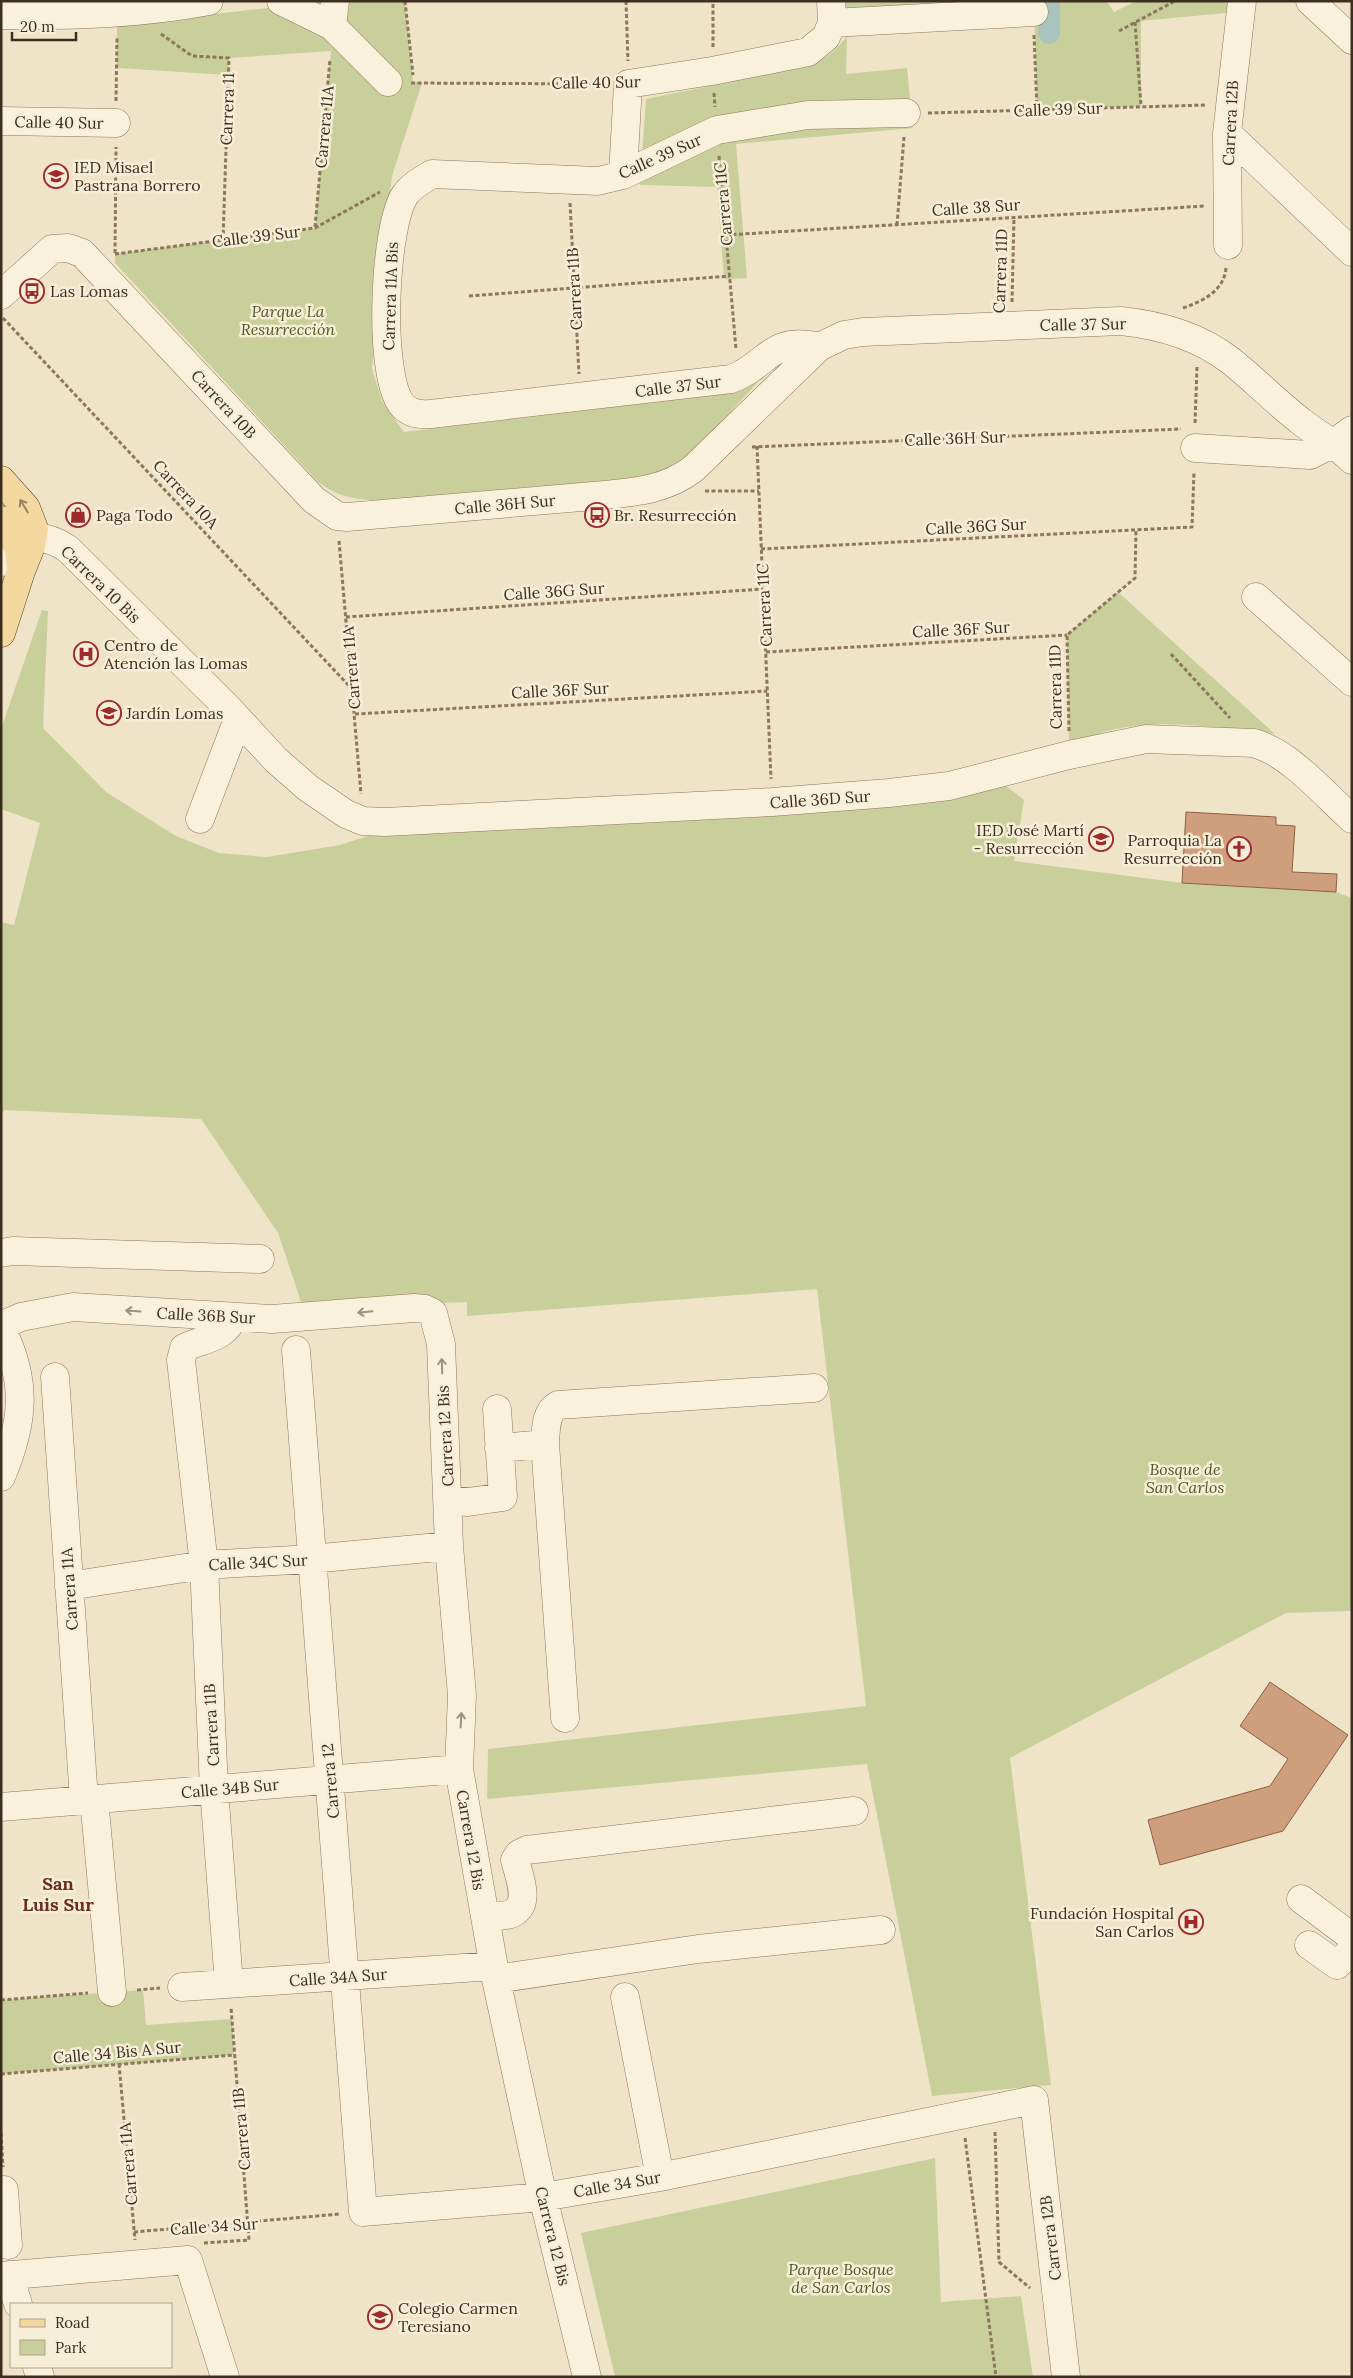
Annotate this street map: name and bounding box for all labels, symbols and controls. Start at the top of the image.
scale bar [12,10,76,42]
text: 20 m [20,17,55,36]
street label: Calle 40 Sur [551,71,641,93]
street label: Carrera 11 [216,72,238,146]
street label: Carrera 12B [1218,80,1242,166]
street label: Carrera 11A [310,84,338,169]
street label: Calle 39 Sur [1013,97,1103,121]
street label: Calle 40 Sur [14,111,104,133]
street label: Calle 39 Sur [615,129,705,183]
place label: IED Misael Pastrana Borrero [74,157,201,195]
street label: Carrera 11C [709,161,737,247]
school or university icon: IED Misael Pastrana Borrero [43,163,69,189]
street label: Calle 38 Sur [931,194,1021,220]
street label: Calle 39 Sur [211,221,301,251]
street label: Carrera 11D [989,228,1011,314]
street label: Carrera 11A Bis [378,241,402,351]
street label: Carrera 11B [562,247,586,331]
bus stop icon: Las Lomas [19,278,45,304]
place label: Las Lomas [50,281,128,301]
park label: Parque La Resurrección [241,301,335,339]
street label: Calle 37 Sur [1040,313,1127,335]
street label: Carrera 10B [187,365,261,443]
street label: Calle 37 Sur [634,371,722,401]
street label: Calle 36H Sur [904,426,1006,450]
street label: Carrera 10A [149,455,224,533]
street label: Calle 36H Sur [454,490,556,518]
one-way arrow [18,499,28,513]
shop icon: Paga Todo [65,502,91,528]
bus stop icon: Br. Resurrección [584,502,610,528]
place label: Paga Todo [96,505,173,525]
place label: Br. Resurrección [614,505,737,525]
street label: Calle 36G Sur [925,513,1027,539]
street label: Carrera 10 Bis [57,541,145,627]
street label: Carrera 11C [752,563,776,647]
street label: Calle 36G Sur [503,577,605,604]
street label: Calle 36F Sur [912,616,1010,642]
street label: Carrera 11A [337,625,365,710]
place label: Centro de Atención las Lomas [103,635,248,673]
hospital icon: Centro de Atención las Lomas [73,641,99,667]
street label: Carrera 11D [1044,644,1066,730]
street label: Calle 36F Sur [511,677,609,703]
school or university icon: Jardín Lomas [96,700,122,726]
place label: Jardín Lomas [125,703,223,723]
street label: Calle 36D Sur [769,786,871,812]
place label: IED José Martí - Resurrección [974,820,1084,858]
school or university icon: IED José Martí - Resurrección [1088,826,1114,852]
place label: Parroquia La Resurrección [1124,830,1222,868]
church icon: Parroquia La Resurrección [1226,836,1252,862]
street label: Calle 36B Sur [156,1302,256,1328]
one-way arrow [126,1306,142,1315]
one-way arrow [358,1307,374,1317]
one-way arrow [437,1358,447,1374]
street label: Carrera 12 Bis [432,1385,458,1487]
park label: Bosque de San Carlos [1146,1459,1224,1497]
street label: Carrera 11A [56,1546,82,1631]
street label: Calle 34C Sur [208,1549,308,1575]
street label: Carrera 11B [199,1683,223,1767]
one-way arrow [457,1713,466,1729]
street label: Carrera 12 [317,1742,343,1820]
street label: Calle 34B Sur [180,1774,280,1802]
street label: Carrera 12 Bis [452,1788,490,1892]
district label: San Luis Sur [22,1872,94,1916]
place label: Fundación Hospital San Carlos [1030,1903,1174,1941]
hospital icon: Fundación Hospital San Carlos [1178,1909,1204,1935]
street label: Calle 34A Sur [288,1964,388,1990]
street label: Calle 34 Bis A Sur [52,2036,182,2068]
street label: Carrera 11B [227,2087,255,2171]
street label: Carrera 11A [114,2121,142,2206]
street label: Calle 34 Sur [572,2166,662,2202]
street label: Carrera 12 Bis [531,2184,575,2288]
street label: Carrera 12B [1035,2194,1065,2282]
street label: Calle 34 Sur [169,2213,259,2239]
park label: Parque Bosque de San Carlos [788,2259,894,2297]
place label: Colegio Carmen Teresiano [398,2298,518,2336]
legend [10,2303,172,2368]
school or university icon: Colegio Carmen Teresiano [367,2304,393,2330]
text: Road [55,2313,90,2332]
text: Park [55,2338,86,2357]

